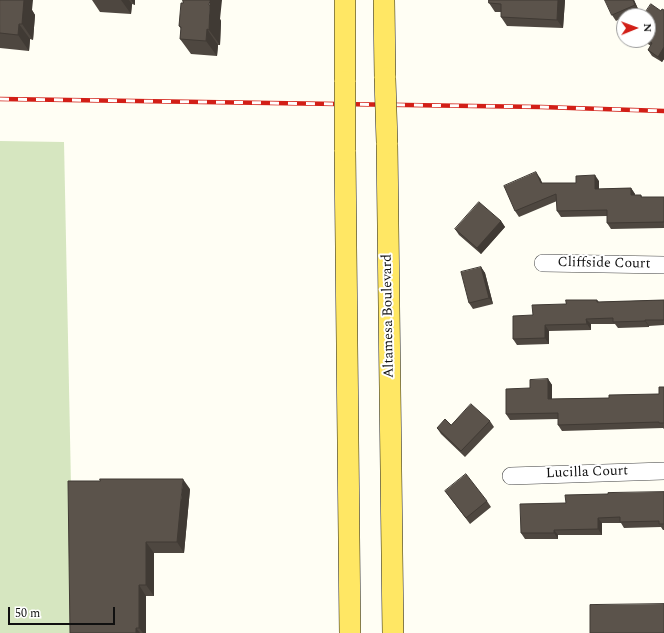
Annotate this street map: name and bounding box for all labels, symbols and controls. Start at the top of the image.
north arrow [616,8,656,48]
text: N [639,23,656,32]
street label: Altamesa Boulevard [380,254,398,378]
street label: Cliffside Court [557,255,651,273]
street label: Lucilla Court [546,463,628,483]
scale bar [10,599,117,625]
text: 50 m [15,604,40,623]

